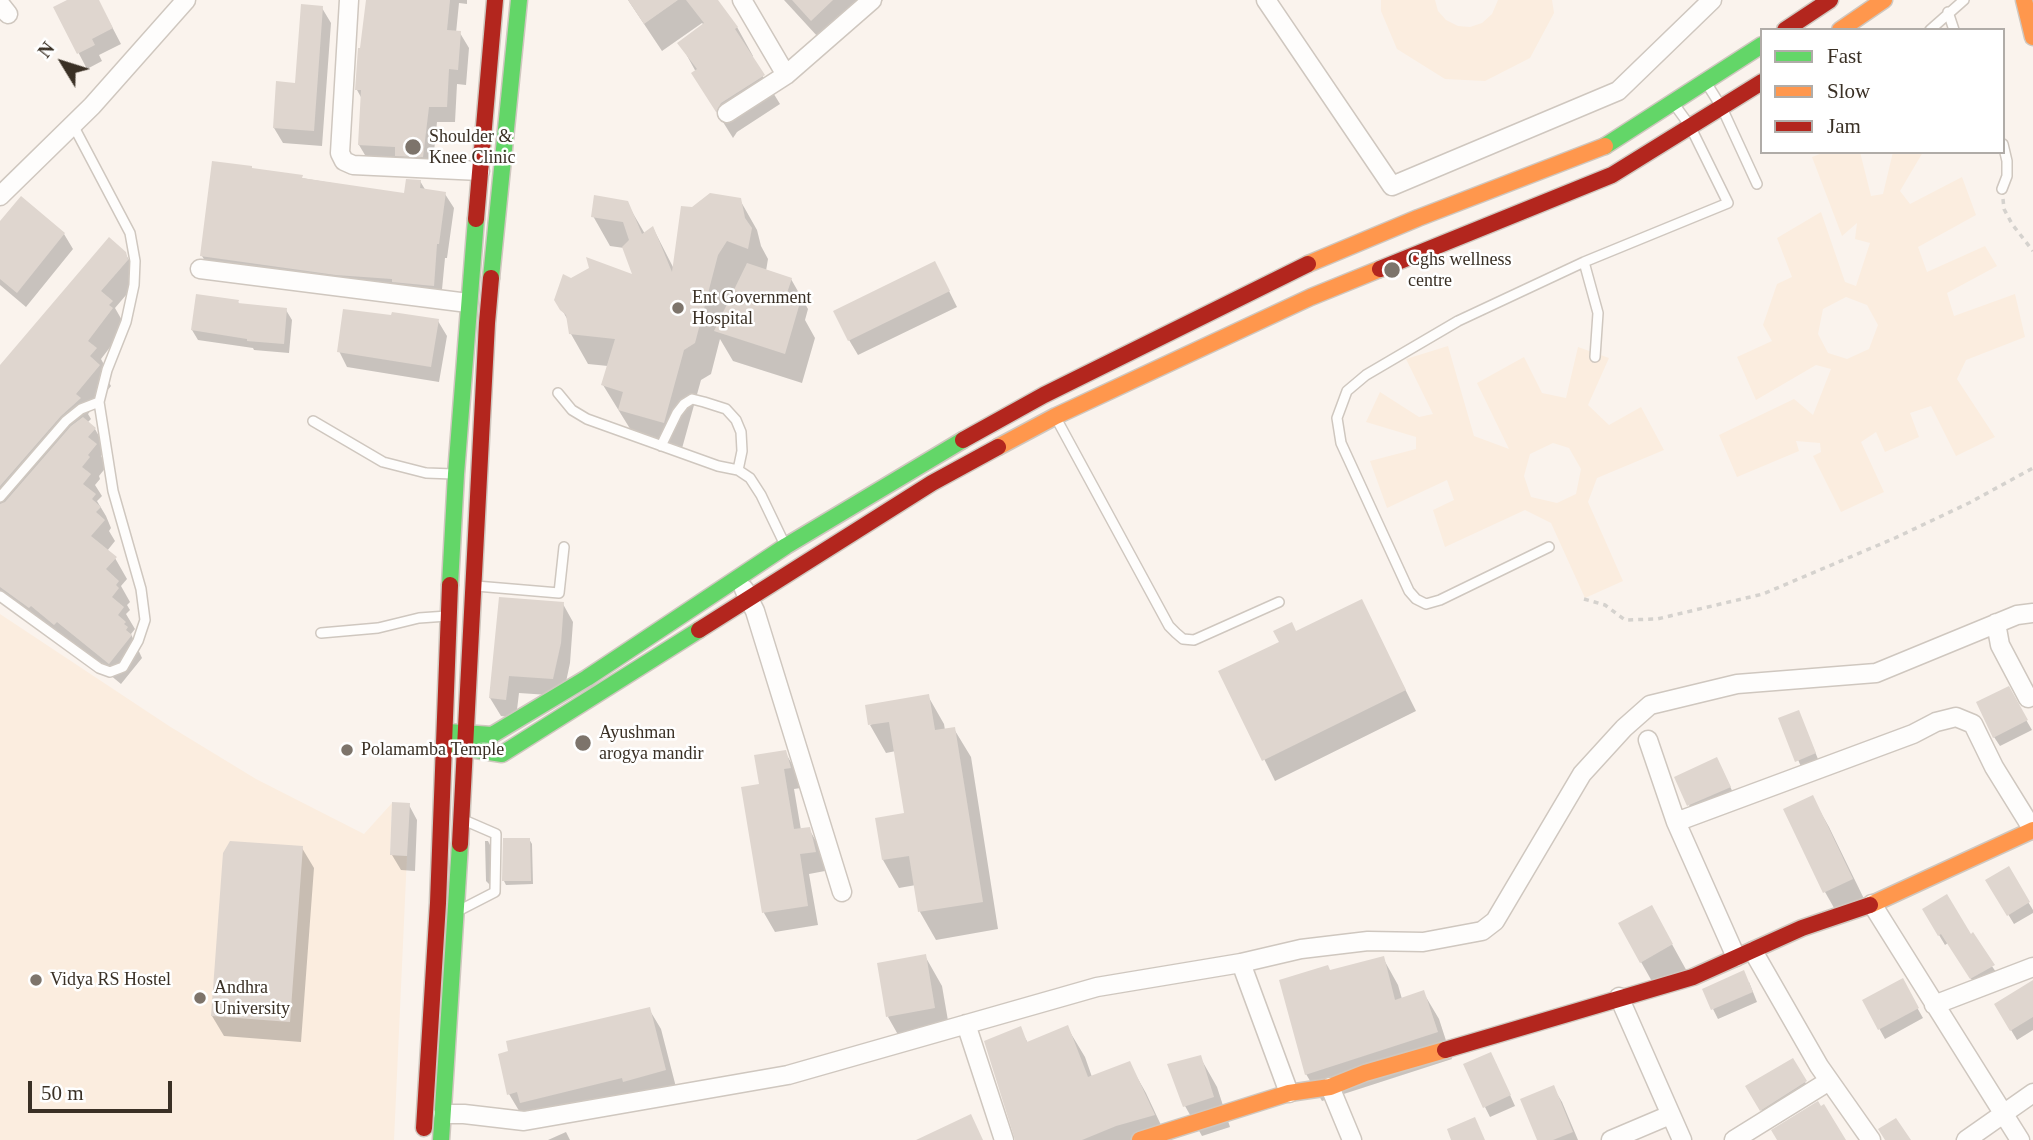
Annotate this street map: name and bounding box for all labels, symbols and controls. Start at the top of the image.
north arrow [28,28,98,98]
legend [1760,28,2005,154]
text: N [34,38,59,62]
text: Fast [1827,44,1862,68]
text: Slow [1827,79,1870,103]
text: Jam [1827,114,1861,138]
place label: Shoulder & Knee Clinic [429,126,515,168]
marker: Shoulder & Knee Clinic [403,137,423,157]
place label: Cghs wellness centre [1408,249,1512,292]
marker: Cghs wellness centre [1382,260,1402,280]
place label: Ent Government Hospital [692,287,811,330]
marker: Ent Government Hospital [670,300,686,316]
place label: Ayushman arogya mandir [599,722,703,764]
marker: Ayushman arogya mandir [573,733,593,753]
place label: Polamamba Temple [361,739,504,761]
marker: Polamamba Temple [339,742,355,758]
place label: Vidya RS Hostel [50,969,171,991]
marker: Vidya RS Hostel [28,972,44,988]
place label: Andhra University [214,977,290,1020]
marker: Andhra University [192,990,208,1006]
scale bar [32,1066,175,1110]
text: 50 m [41,1081,84,1105]

